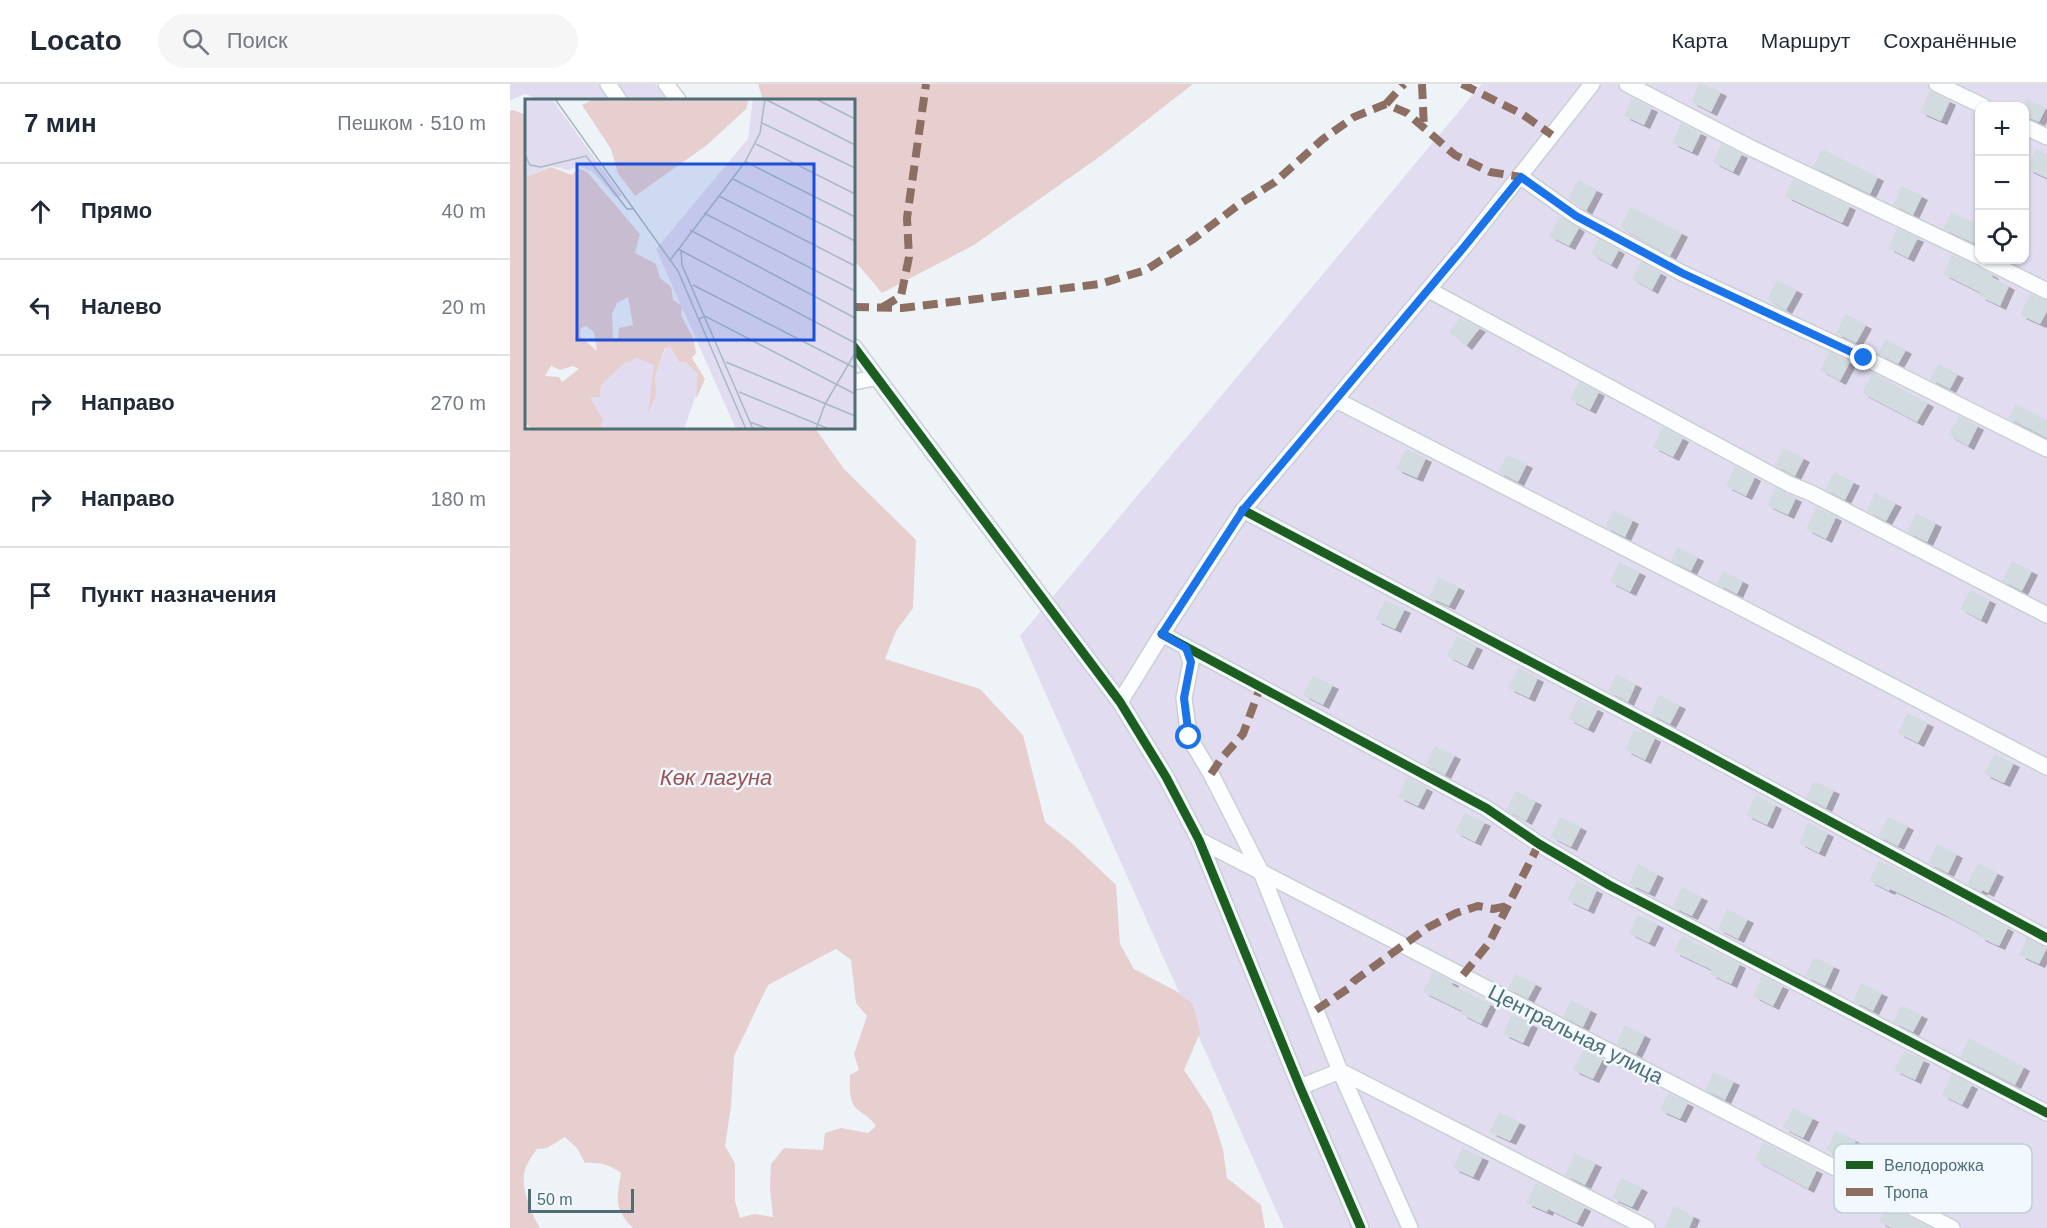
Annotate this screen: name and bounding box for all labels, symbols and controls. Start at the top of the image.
search box [158,14,578,68]
text: Locato [30,25,122,56]
icon: search [179,25,212,58]
text: Поиск [227,28,288,53]
text: Карта [1672,29,1728,52]
text: Маршрут [1761,29,1850,52]
text: Сохранённые [1883,29,2017,52]
inset map [525,99,855,429]
map controls [1975,102,2029,264]
button: + [1975,102,2029,156]
text: 7 мин [24,108,97,138]
text: Пешком · 510 m [337,112,486,134]
button: − [1975,156,2029,210]
icon: ahead [24,195,57,228]
text: Прямо [81,198,152,223]
text: 40 m [442,200,486,222]
button: locate [1975,210,2029,264]
icon: left [24,291,57,324]
text: Налево [81,294,162,319]
text: 20 m [442,296,486,318]
route end [1850,344,1876,370]
icon: right [24,387,57,420]
text: Направо [81,390,175,415]
text: 270 m [430,392,486,414]
icon: right [24,483,57,516]
text: Направо [81,486,175,511]
text: 180 m [430,488,486,510]
icon: arrive [24,579,57,612]
text: Пункт назначения [81,582,277,607]
route start [1175,723,1201,749]
water label: Көк лагуна [660,765,772,790]
street label: Центральная улица [1485,980,1668,1088]
legend [1834,1144,2032,1213]
text: Велодорожка [1884,1157,1984,1174]
text: Тропа [1884,1184,1928,1201]
scale bar [528,1186,634,1214]
text: 50 m [537,1191,573,1208]

